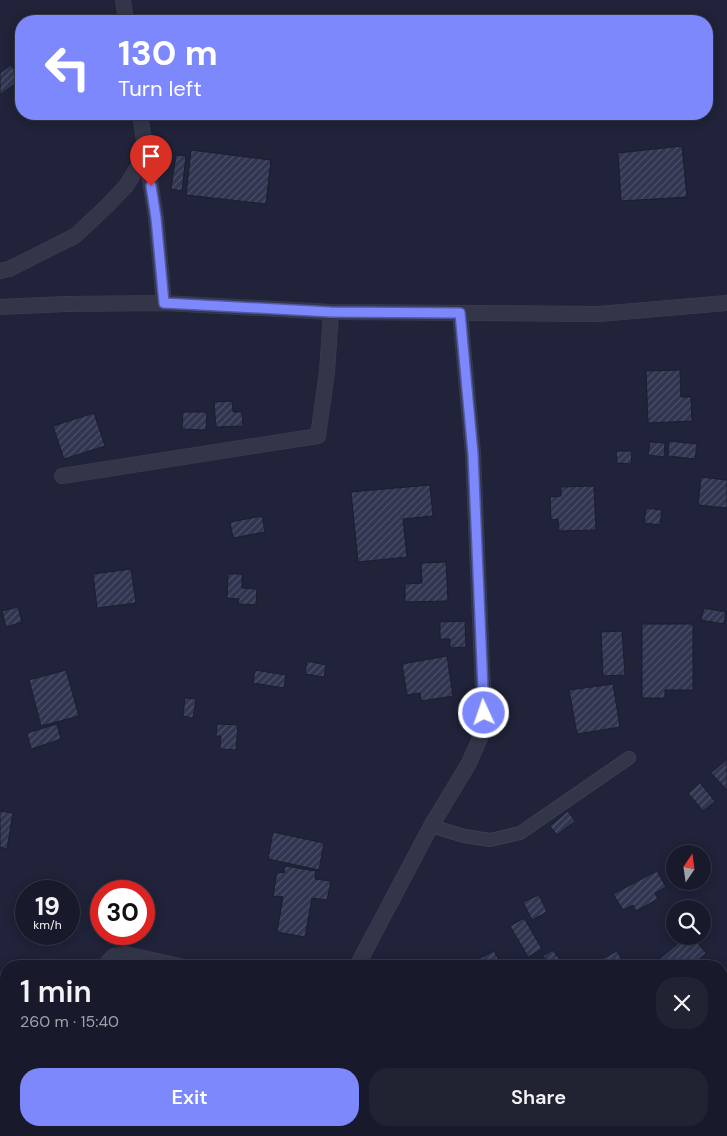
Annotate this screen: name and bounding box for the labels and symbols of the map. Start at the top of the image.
pin [130,135,172,186]
position arrow [457,686,509,738]
north arrow [666,845,711,890]
speed limit sign: 30 [90,880,155,945]

